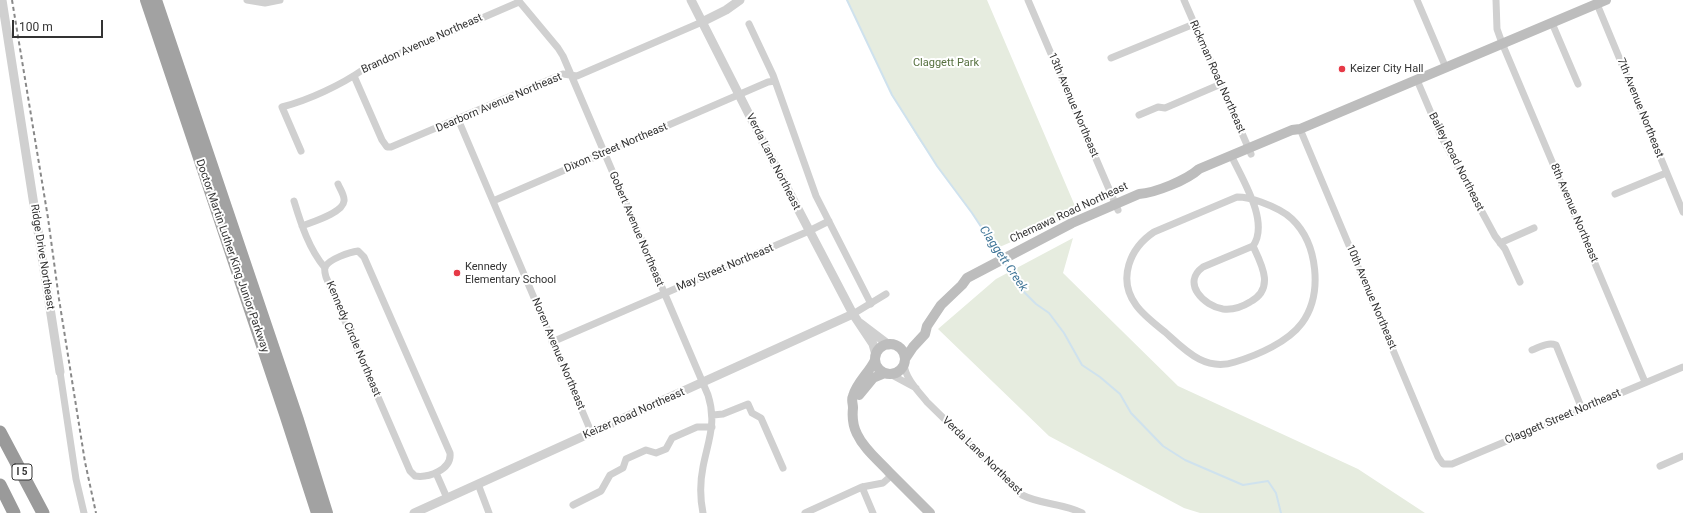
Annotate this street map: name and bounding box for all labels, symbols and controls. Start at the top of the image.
street label: Brandon Avenue Northeast [359,11,485,77]
scale bar [14,12,105,38]
street label: Rickman Road Northeast [1186,19,1248,135]
text: 100 m [19,20,53,34]
street label: 13th Avenue Northeast [1045,51,1101,159]
park label: Claggett Park [913,56,979,70]
street label: 7th Avenue Northeast [1614,56,1666,160]
place label: Keizer City Hall [1350,62,1423,76]
marker: Keizer City Hall [1337,64,1347,74]
street label: Dearborn Avenue Northeast [434,70,564,136]
street label: Bailey Road Northeast [1425,111,1487,213]
street label: Verda Lane Northeast [743,112,803,212]
street label: Dixon Street Northeast [562,120,670,176]
street label: Doctor Martin Luther King Junior Parkway [193,158,271,354]
street label: 8th Avenue Northeast [1547,162,1601,264]
street label: Gobert Avenue Northeast [606,170,666,288]
street label: Chemawa Road Northeast [1008,180,1130,246]
street label: Ridge Drive Northeast [27,203,57,311]
water label: Claggett Creek [976,223,1030,295]
street label: May Street Northeast [675,242,775,294]
street label: 10th Avenue Northeast [1343,243,1399,351]
place label: Kennedy Elementary School [465,260,556,286]
marker: Kennedy Elementary School [452,268,462,278]
street label: Kennedy Circle Northeast [323,279,383,399]
street label: Noren Avenue Northeast [528,296,588,412]
street label: Keizer Road Northeast [581,386,687,442]
street label: Claggett Street Northeast [1503,387,1623,447]
street label: Verda Lane Northeast [939,414,1025,498]
road number: I 5 [12,464,32,480]

